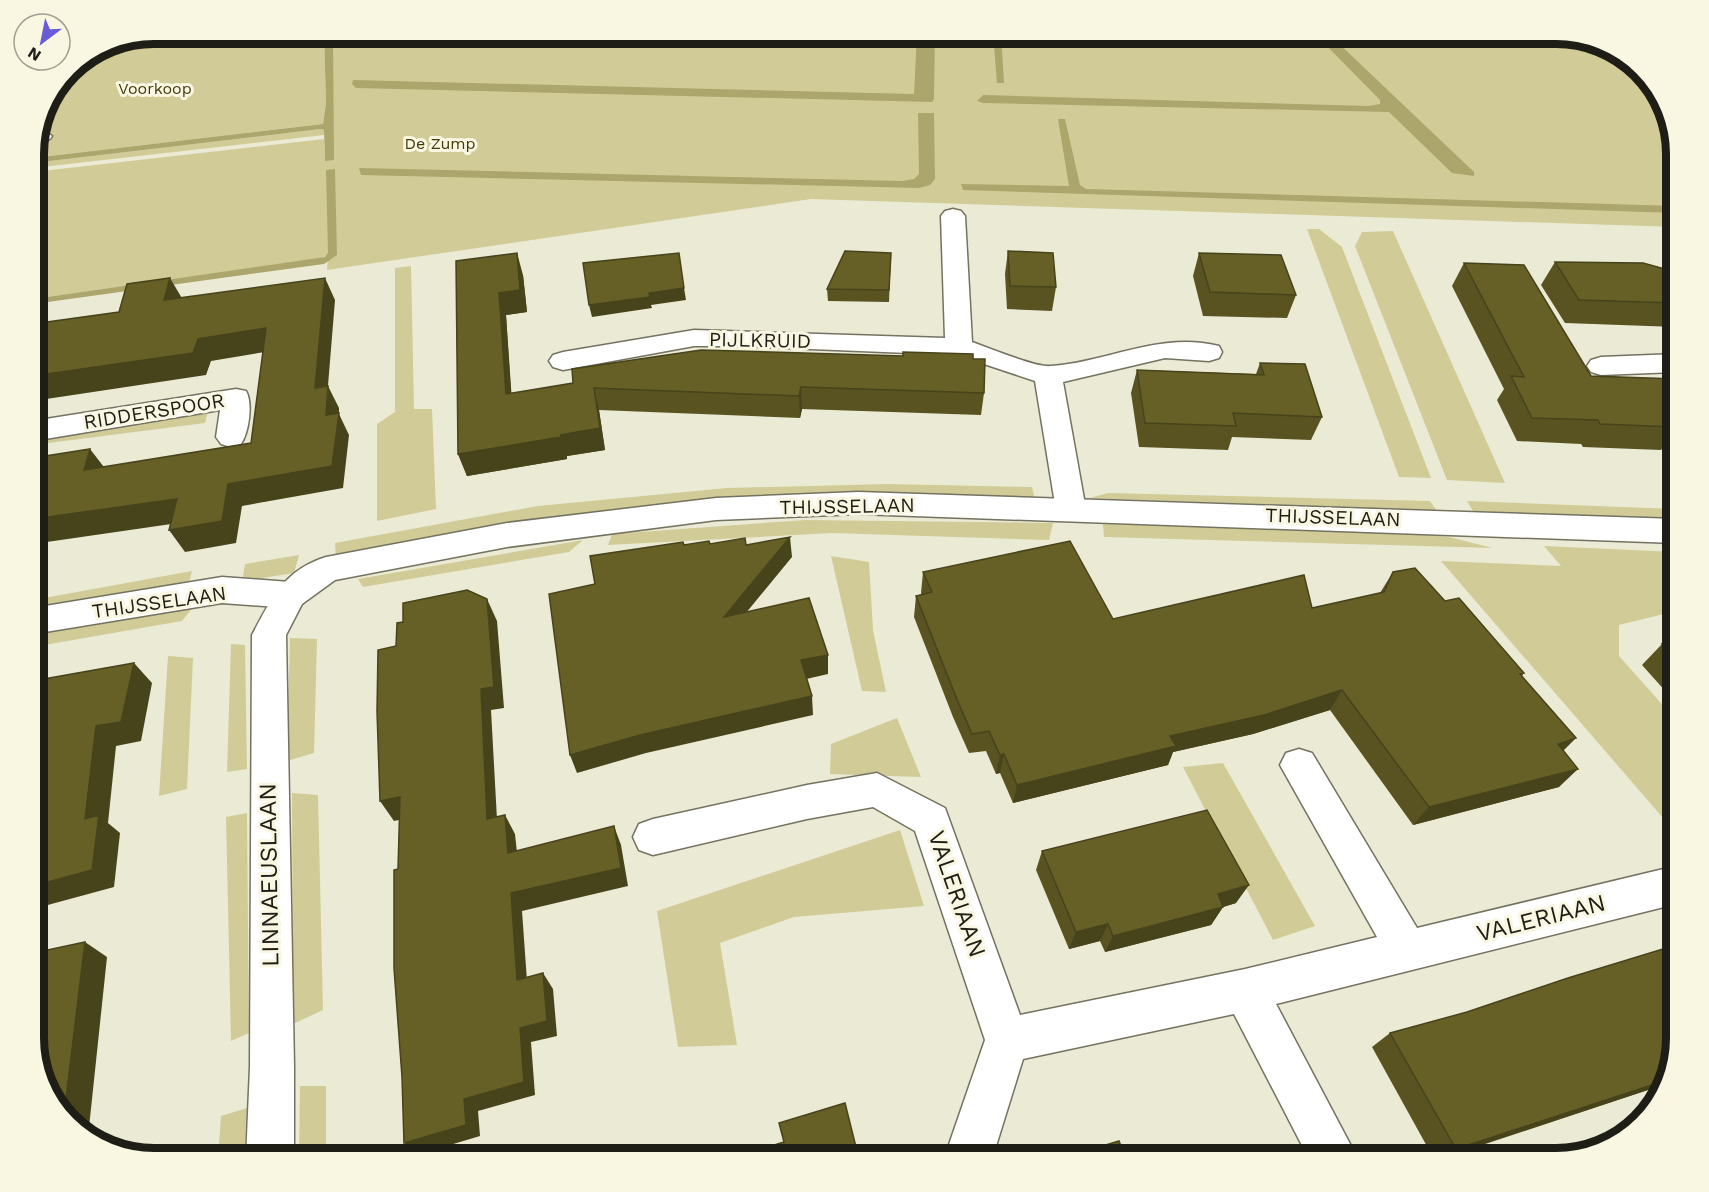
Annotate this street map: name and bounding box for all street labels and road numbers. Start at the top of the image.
street label: PIJLKRUID [709,327,811,353]
street label: RIDDERSPOOR [82,388,226,434]
street label: THIJSSELAAN [779,493,915,519]
street label: THIJSSELAAN [1265,503,1401,531]
street label: THIJSSELAAN [90,581,228,623]
street label: LINNAEUSLAAN [253,783,285,967]
street label: VALERIAAN [922,827,992,961]
street label: VALERIAAN [1474,888,1608,948]

